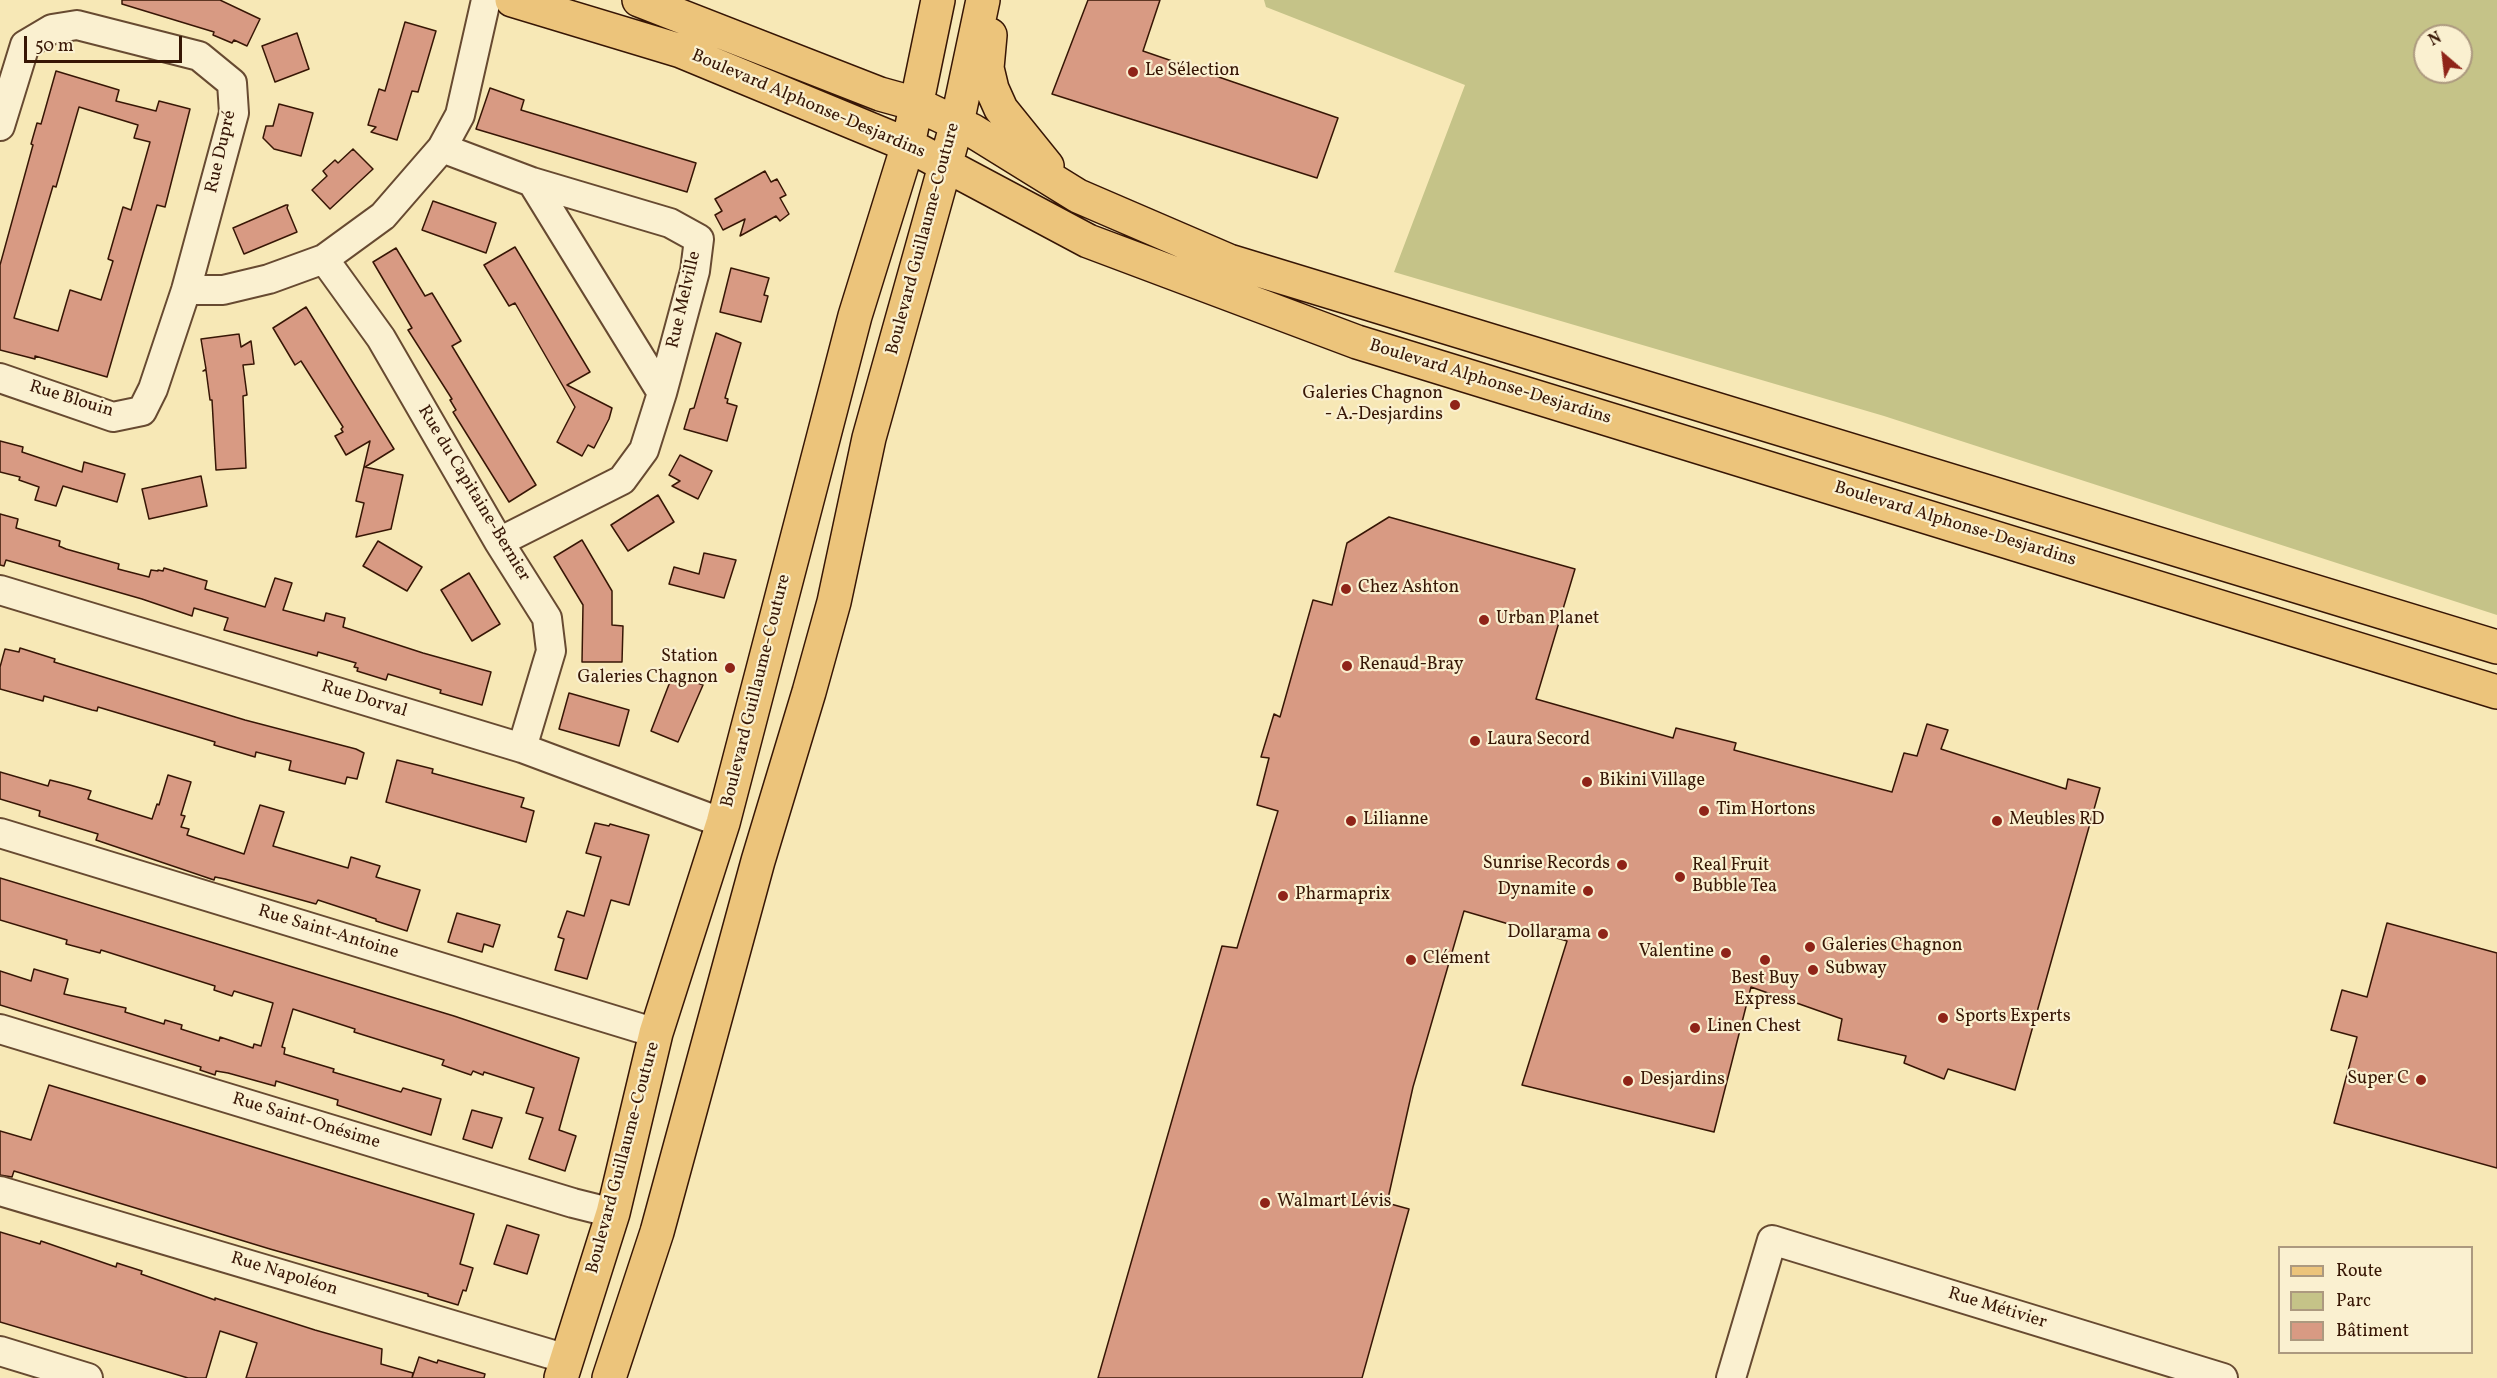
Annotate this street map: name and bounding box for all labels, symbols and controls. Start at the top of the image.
scale bar [27,24,184,62]
north arrow [2413,24,2473,84]
text: N [2425,27,2446,52]
text: 50 m [35,34,74,59]
street label: Boulevard Alphonse-Desjardins [688,46,928,164]
place label: Le Sélection [1145,61,1240,83]
marker: Le Sélection [1126,65,1140,79]
street label: Rue Dupré [202,109,242,195]
street label: Boulevard Guillaume-Couture [883,121,965,357]
street label: Rue Melville [663,249,707,351]
street label: Boulevard Alphonse-Desjardins [1366,336,1614,430]
street label: Rue Blouin [26,377,116,423]
place label: Galeries Chagnon - A.-Desjardins [1302,384,1443,426]
marker: Galeries Chagnon - A.-Desjardins [1448,398,1462,412]
street label: Rue du Capitaine-Bernier [412,402,534,586]
street label: Boulevard Alphonse-Desjardins [1831,478,2079,572]
street label: Boulevard Guillaume-Couture [718,572,796,810]
place label: Chez Ashton [1358,578,1459,600]
marker: Chez Ashton [1339,582,1353,596]
place label: Urban Planet [1496,609,1599,631]
marker: Urban Planet [1477,613,1491,627]
place label: Station Galeries Chagnon [577,647,718,690]
place label: Renaud-Bray [1359,655,1463,677]
marker: Renaud-Bray [1340,659,1354,673]
marker: Station Galeries Chagnon [723,661,737,675]
street label: Rue Dorval [318,677,410,723]
place label: Laura Secord [1487,730,1590,752]
marker: Laura Secord [1468,734,1482,748]
place label: Bikini Village [1599,771,1705,793]
marker: Bikini Village [1580,775,1594,789]
place label: Tim Hortons [1716,800,1815,822]
marker: Tim Hortons [1697,804,1711,818]
place label: Lilianne [1363,810,1428,832]
place label: Meubles RD [2009,810,2104,832]
marker: Lilianne [1344,814,1358,828]
marker: Meubles RD [1990,814,2004,828]
place label: Sunrise Records [1483,854,1610,876]
place label: Real Fruit Bubble Tea [1692,856,1777,898]
marker: Sunrise Records [1615,858,1629,872]
marker: Real Fruit Bubble Tea [1673,870,1687,884]
place label: Dynamite [1497,880,1576,902]
marker: Dynamite [1581,884,1595,898]
place label: Pharmaprix [1295,885,1390,907]
marker: Pharmaprix [1276,889,1290,903]
street label: Rue Saint-Antoine [255,901,401,965]
place label: Dollarama [1507,923,1591,945]
marker: Dollarama [1596,927,1610,941]
place label: Galeries Chagnon [1822,936,1963,958]
marker: Galeries Chagnon [1803,940,1817,954]
place label: Valentine [1639,942,1714,964]
marker: Valentine [1719,946,1733,960]
place label: Clément [1423,949,1490,971]
marker: Clément [1404,953,1418,967]
marker: Best Buy Express [1758,953,1772,967]
place label: Subway [1825,959,1887,981]
marker: Subway [1806,963,1820,977]
place label: Best Buy Express [1731,969,1799,1012]
place label: Sports Experts [1955,1007,2071,1029]
marker: Sports Experts [1936,1011,1950,1025]
place label: Linen Chest [1707,1017,1801,1039]
marker: Linen Chest [1688,1021,1702,1035]
street label: Boulevard Guillaume-Couture [583,1040,665,1276]
place label: Super C [2347,1069,2409,1091]
place label: Desjardins [1640,1070,1725,1092]
marker: Super C [2414,1073,2428,1087]
marker: Desjardins [1621,1074,1635,1088]
street label: Rue Saint-Onésime [229,1089,383,1155]
place label: Walmart Lévis [1277,1192,1392,1214]
marker: Walmart Lévis [1258,1196,1272,1210]
legend [2278,1246,2473,1354]
street label: Rue Napoléon [228,1248,340,1302]
text: Route [2336,1259,2382,1284]
street label: Rue Métivier [1945,1284,2049,1334]
text: Parc [2336,1289,2371,1314]
text: Bâtiment [2336,1319,2409,1344]

